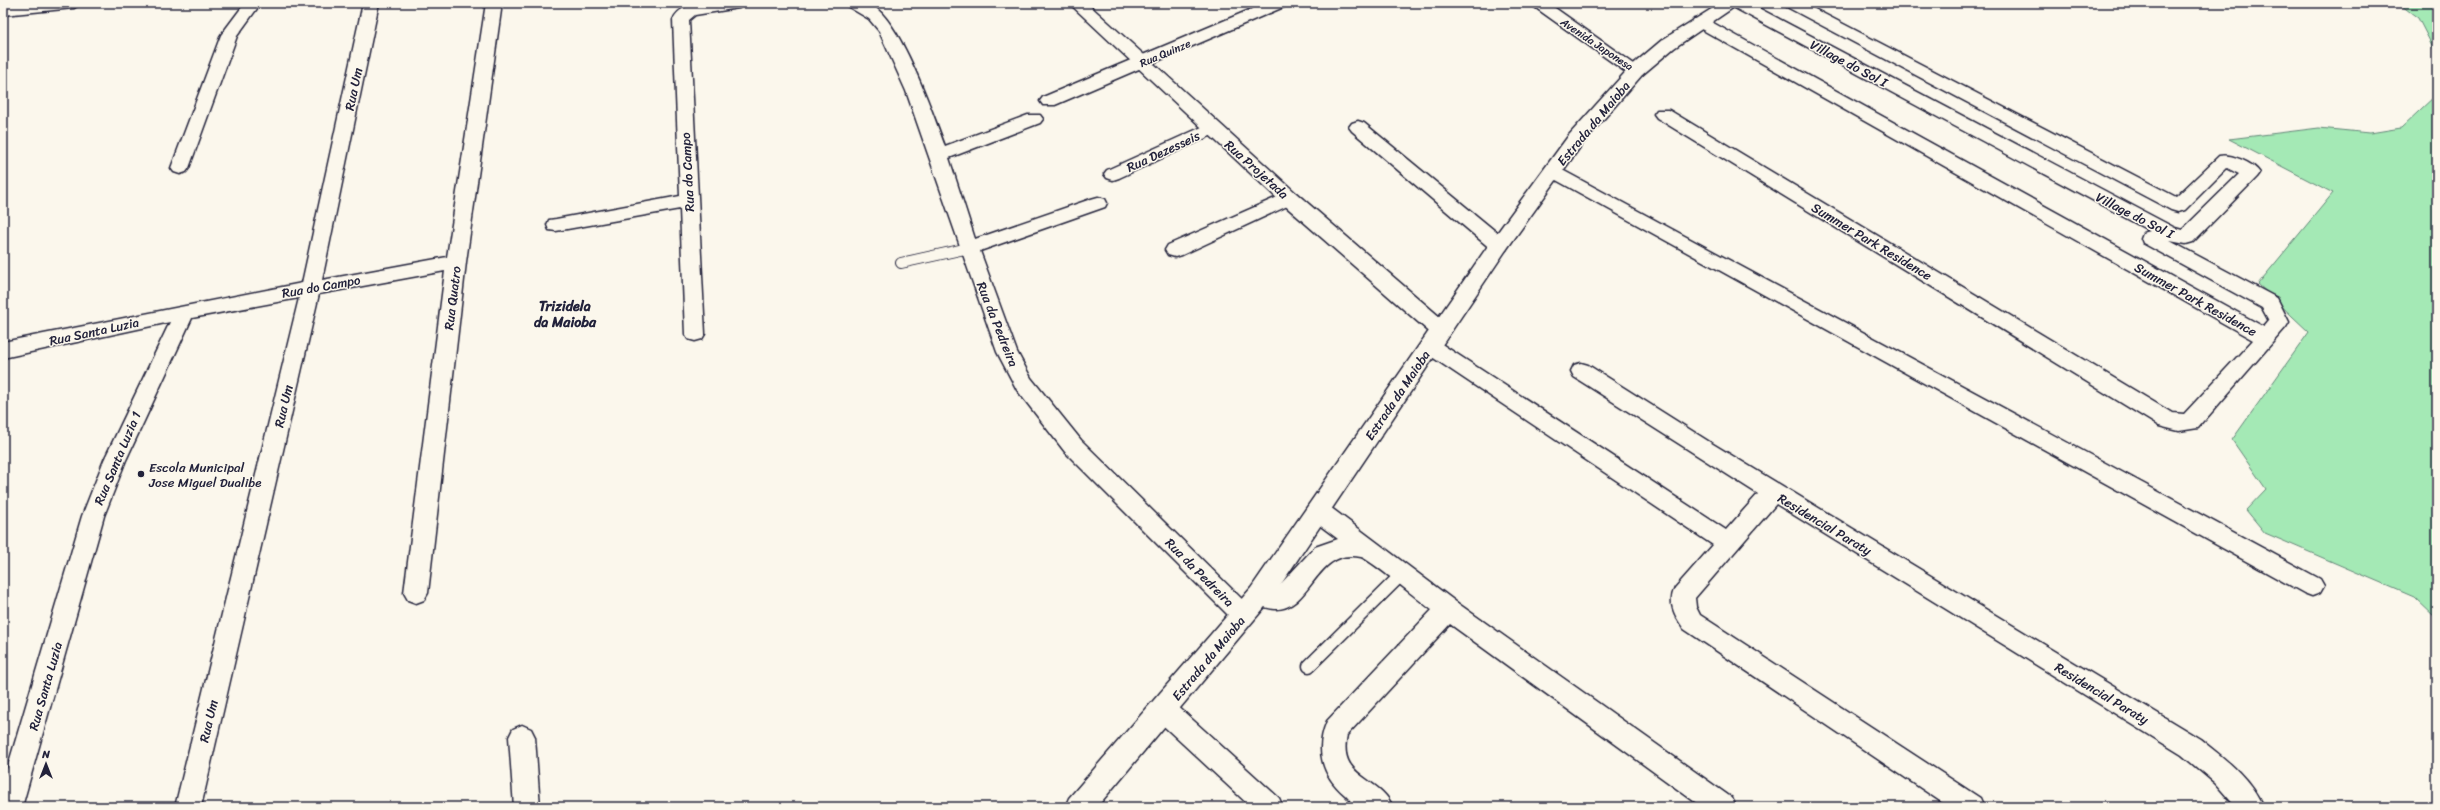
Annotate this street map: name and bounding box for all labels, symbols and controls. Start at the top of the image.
street label: Avenida Japonesa [1556,12,1637,76]
street label: Village do Sol I [1806,33,1893,94]
street label: Rua Quinze [1137,34,1194,73]
street label: Rua Um [338,65,369,113]
street label: Estrada da Maioba [1551,75,1636,171]
street label: Rua Dezesseis [1122,124,1205,179]
street label: Rua do Campo [674,131,701,212]
street label: Rua Projetada [1219,134,1295,205]
street label: Village do Sol I [2092,186,2179,245]
street label: Summer Park Residence [1807,196,1937,287]
street label: Summer Park Residence [2130,256,2262,343]
street label: Rua Quatro [437,264,468,331]
street label: Rua do Campo [280,268,363,305]
street label: Rua da Pedreira [970,278,1025,371]
district label: Trizidela da Maioba [534,294,597,335]
street label: Rua Santa Luzia [47,311,142,352]
street label: Estrada da Maioba [1359,345,1437,445]
street label: Rua Um [267,382,300,430]
street label: Rua Santa Luzia 1 [87,407,148,509]
place label: Escola Municipal Jose Miguel Dualibe [148,456,262,494]
marker: Escola Municipal Jose Miguel Dualibe [136,469,146,479]
street label: Residencial Paraty [1773,487,1877,562]
street label: Rua da Pedreira [1160,532,1240,613]
street label: Estrada da Maioba [1166,610,1251,706]
street label: Rua Santa Luzia [22,639,69,733]
street label: Residencial Paraty [2050,656,2154,731]
street label: Rua Um [192,697,225,745]
north arrow [26,744,66,784]
text: N [41,745,50,764]

